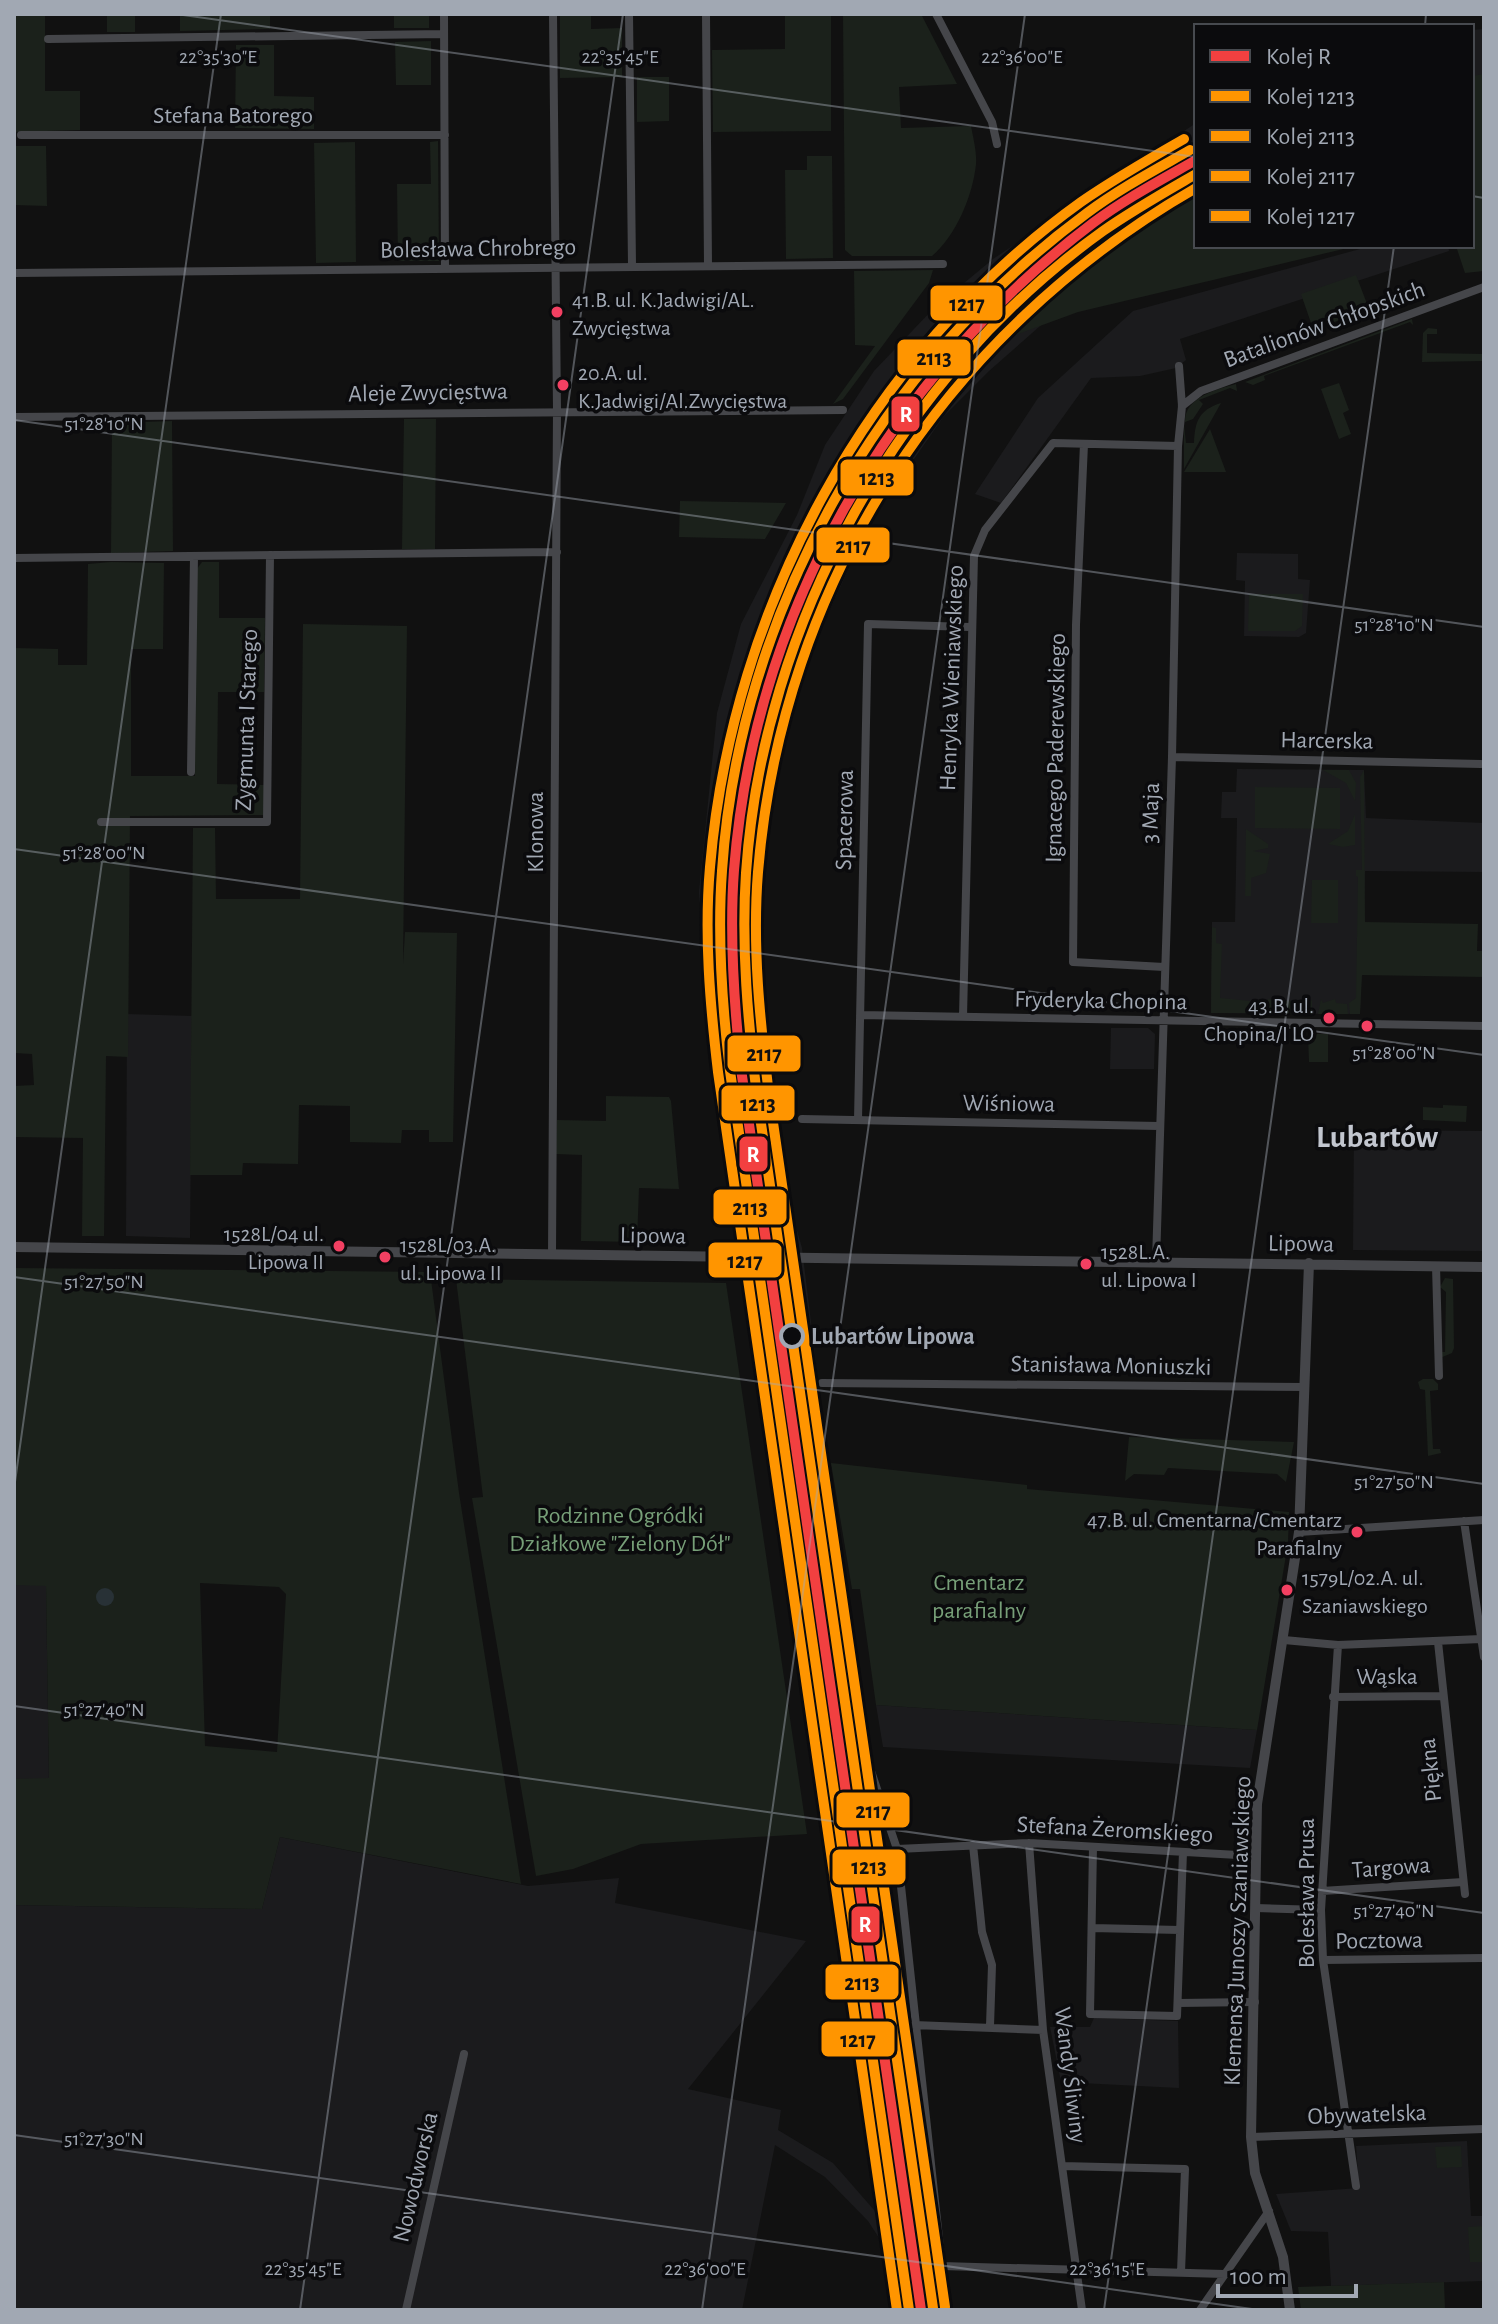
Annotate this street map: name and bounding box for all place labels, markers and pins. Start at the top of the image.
place label: 41.B. ul. K.Jadwigi/AL. Zwycięstwa [572,289,754,339]
marker: 41.B. ul. K.Jadwigi/AL. Zwycięstwa [549,304,565,320]
place label: 20.A. ul. K.Jadwigi/Al.Zwycięstwa [578,362,787,412]
marker: 20.A. ul. K.Jadwigi/Al.Zwycięstwa [555,377,571,393]
place label: 43.B. ul. Chopina/I LO [1204,995,1314,1045]
marker: 43.B. ul. Chopina/I LO [1321,1010,1337,1026]
unlabelled marker [1359,1018,1375,1034]
place label: 1528L/04 ul. Lipowa II [224,1223,324,1273]
place label: 1528L/03.A. ul. Lipowa II [400,1234,502,1284]
marker: 1528L/04 ul. Lipowa II [331,1238,347,1254]
place label: 1528L.A. ul. Lipowa I [1101,1241,1197,1291]
marker: 1528L/03.A. ul. Lipowa II [377,1249,393,1265]
marker: 1528L.A. ul. Lipowa I [1078,1256,1094,1272]
marker: Lubartów Lipowa [780,1324,804,1348]
place label: Lubartów Lipowa [811,1325,975,1349]
place label: 47.B. ul. Cmentarna/Cmentarz Parafialny [1087,1509,1343,1559]
marker: 47.B. ul. Cmentarna/Cmentarz Parafialny [1349,1524,1365,1540]
place label: 1579L/02.A. ul. Szaniawskiego [1302,1567,1428,1617]
marker: 1579L/02.A. ul. Szaniawskiego [1279,1582,1295,1598]

